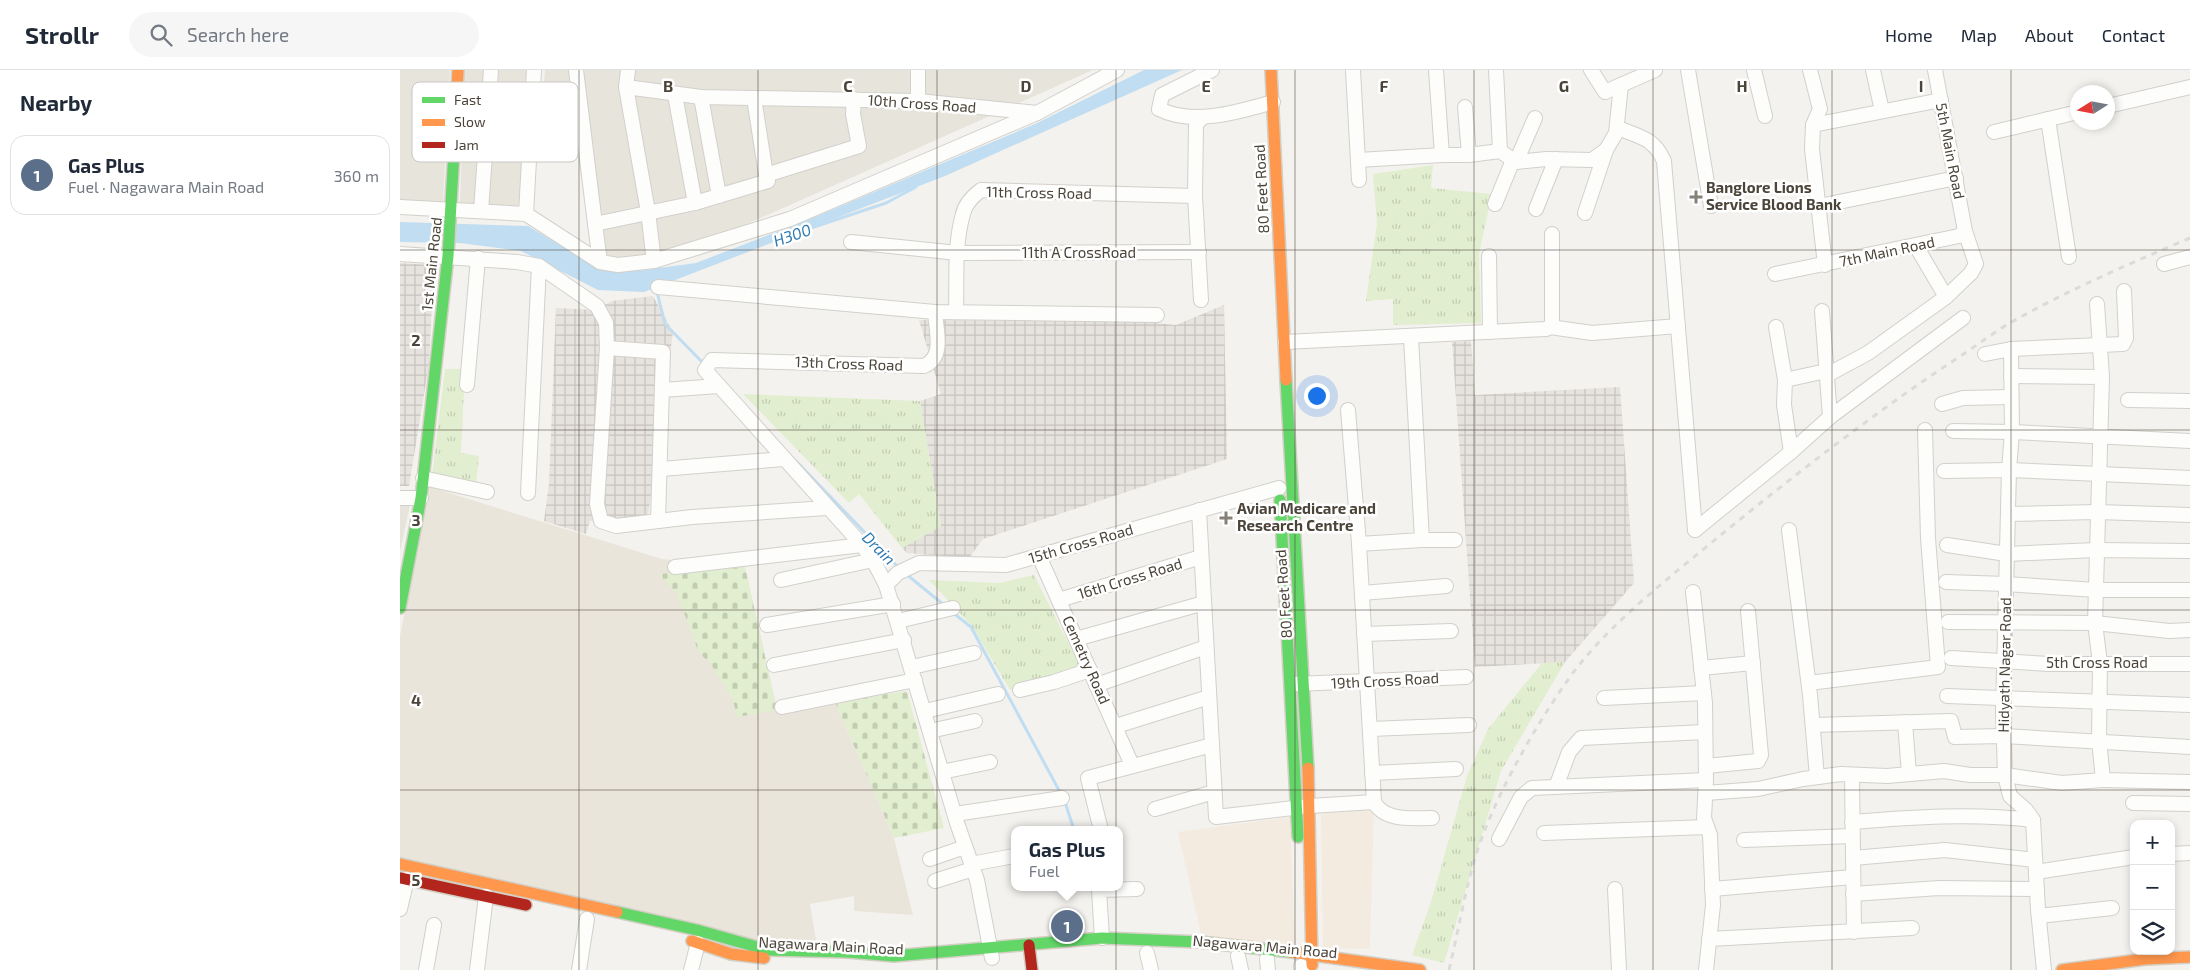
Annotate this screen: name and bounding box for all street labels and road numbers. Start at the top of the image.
street label: 10th Cross Road [867,90,977,116]
street label: 5th Main Road [1933,101,1969,200]
street label: 80 Feet Road [1250,144,1272,234]
street label: 11th Cross Road [986,182,1092,202]
street label: 1st Main Road [417,216,445,312]
street label: 7th Main Road [1837,232,1936,270]
street label: 11th A CrossRoad [1022,243,1136,261]
street label: 13th Cross Road [795,352,903,374]
street label: 15th Cross Road [1026,520,1135,567]
street label: 80 Feet Road [1271,549,1295,639]
street label: 16th Cross Road [1075,554,1184,602]
street label: Hidyath Nagar Road [1994,597,2014,733]
street label: Cemetry Road [1059,613,1114,707]
street label: 5th Cross Road [2046,653,2148,671]
street label: 19th Cross Road [1330,668,1440,692]
street label: Nagawara Main Road [1192,931,1338,961]
street label: Nagawara Main Road [758,932,904,958]

